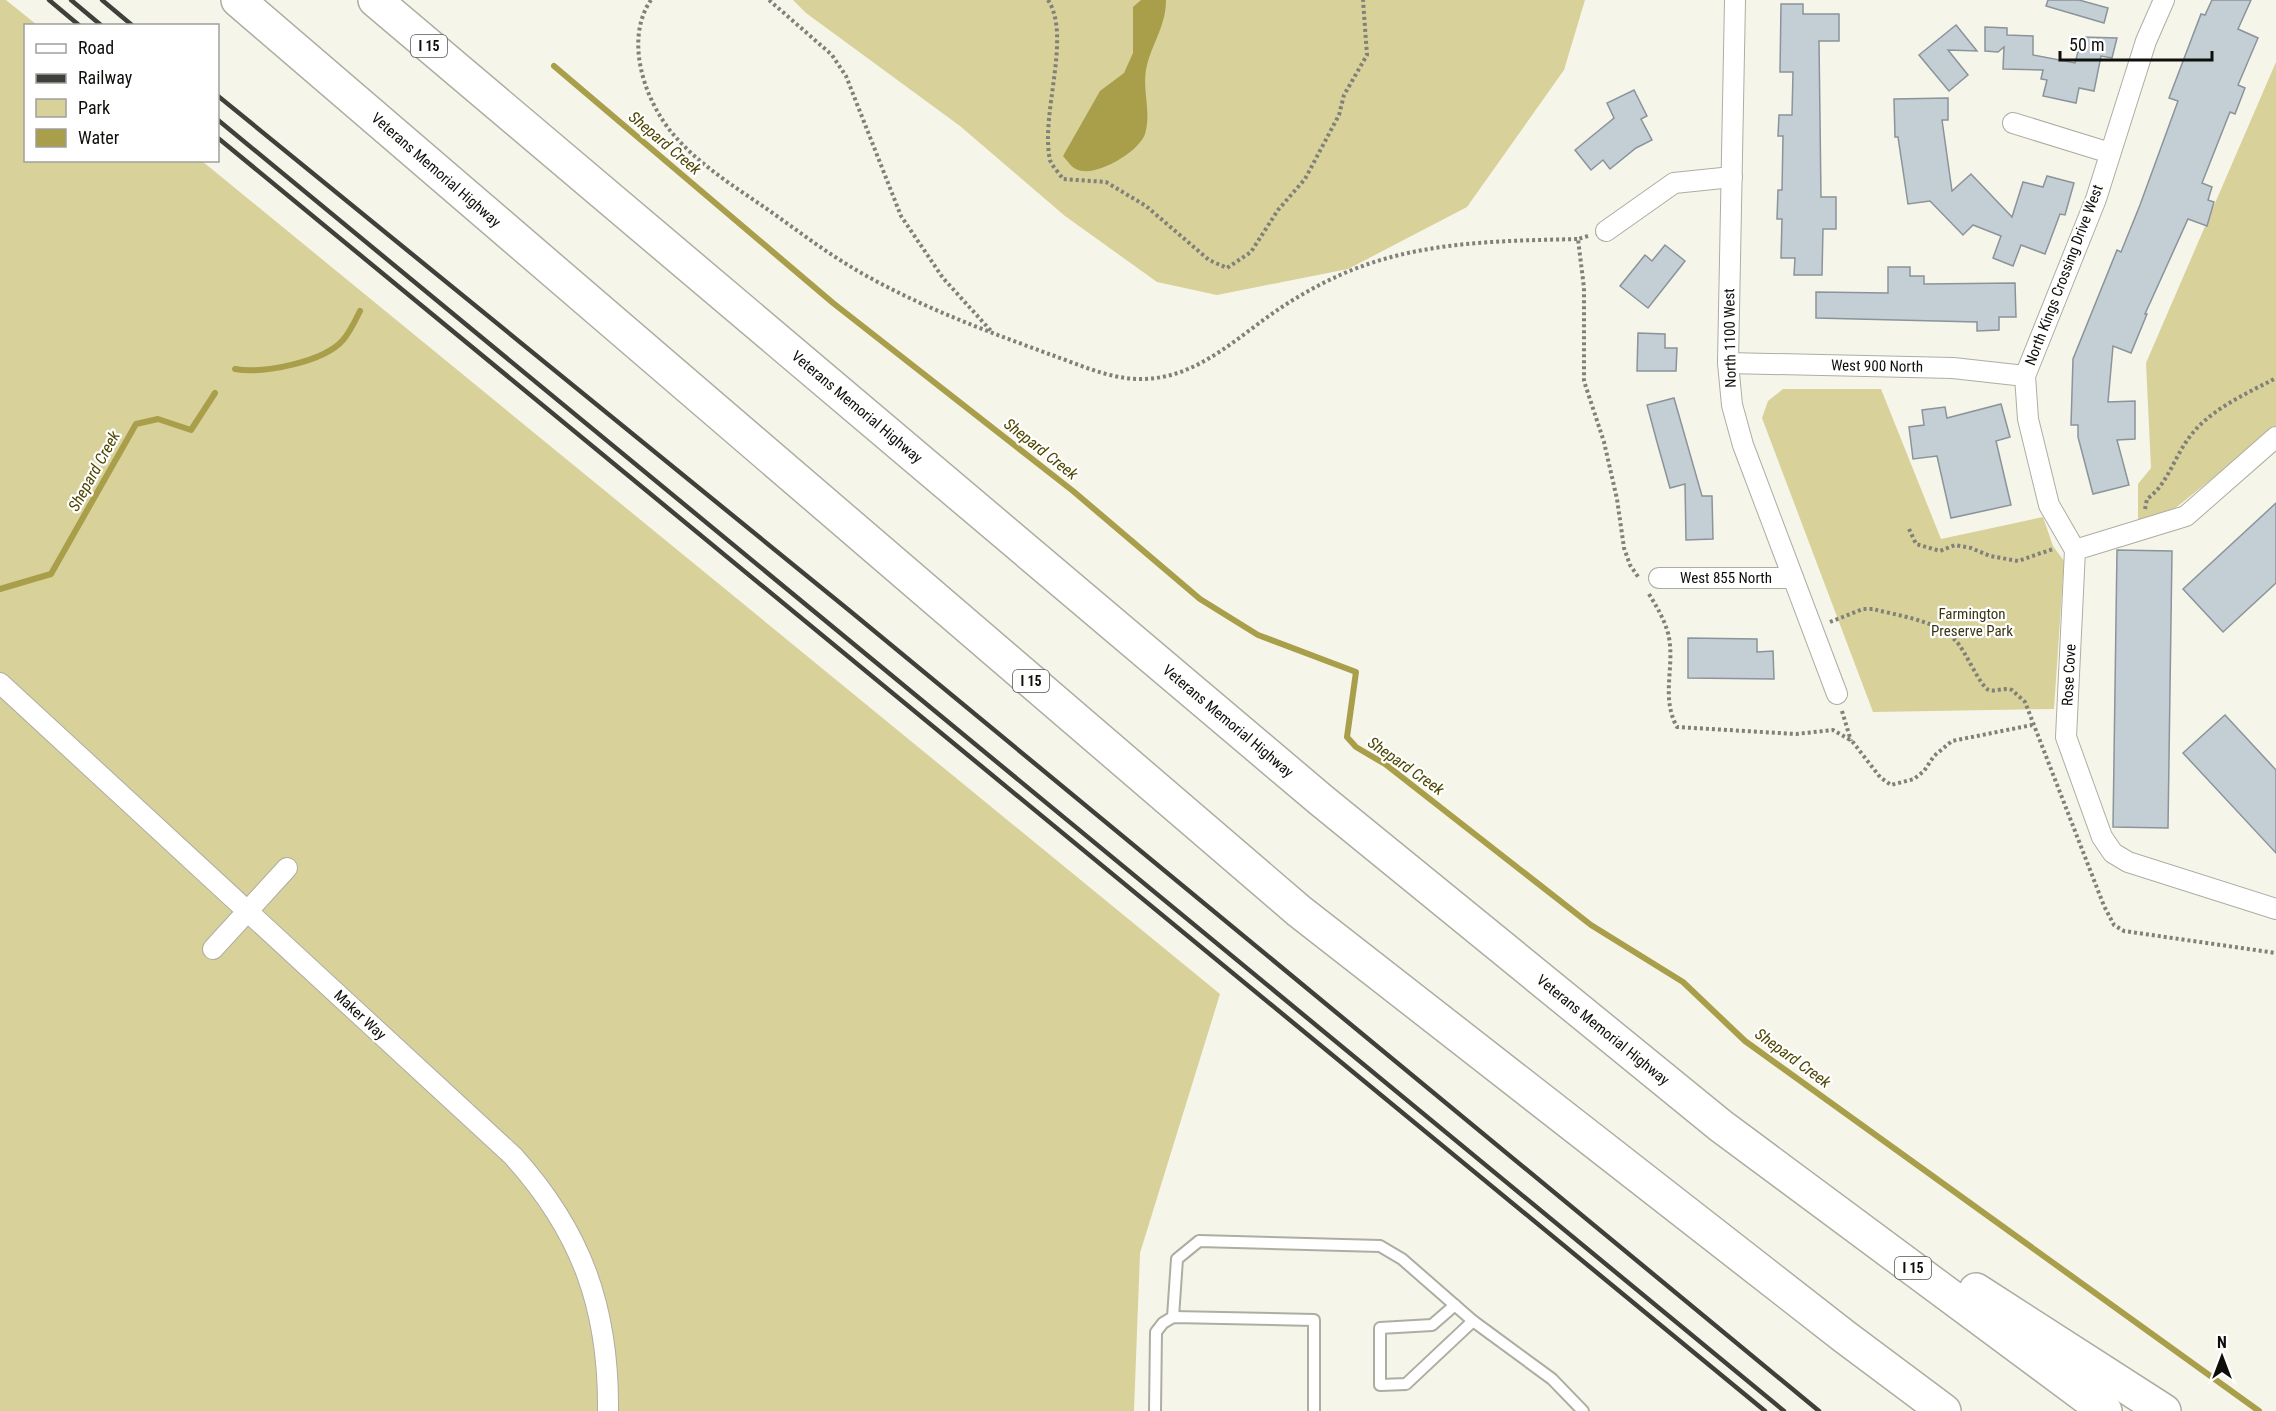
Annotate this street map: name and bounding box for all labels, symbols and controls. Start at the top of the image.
legend [24,24,219,162]
scale bar [2060,24,2212,62]
text: 50 m [2069,34,2104,55]
road number: I 15 [411,35,447,57]
text: Road [78,37,114,58]
text: Railway [78,67,133,88]
text: Park [78,97,110,118]
water label: Shepard Creek [625,107,706,179]
street label: Veterans Memorial Highway [368,109,504,231]
text: Water [78,127,120,148]
street label: North Kings Crossing Drive West [2021,182,2107,368]
street label: North 1100 West [1720,288,1740,388]
street label: Veterans Memorial Highway [788,347,926,467]
street label: West 900 North [1831,356,1923,376]
water label: Shepard Creek [1000,414,1083,484]
water label: Shepard Creek [64,427,124,514]
street label: West 855 North [1680,569,1772,587]
park label: Farmington Preserve Park [1931,605,2013,640]
street label: Rose Cove [2058,644,2080,706]
street label: Veterans Memorial Highway [1159,661,1297,781]
road number: I 15 [1013,670,1049,692]
water label: Shepard Creek [1364,733,1449,800]
street label: Veterans Memorial Highway [1533,971,1673,1089]
street label: Maker Way [330,986,390,1044]
water label: Shepard Creek [1752,1024,1835,1092]
road number: I 15 [1895,1257,1931,1279]
north arrow [2192,1327,2252,1387]
text: N [2217,1333,2227,1352]

